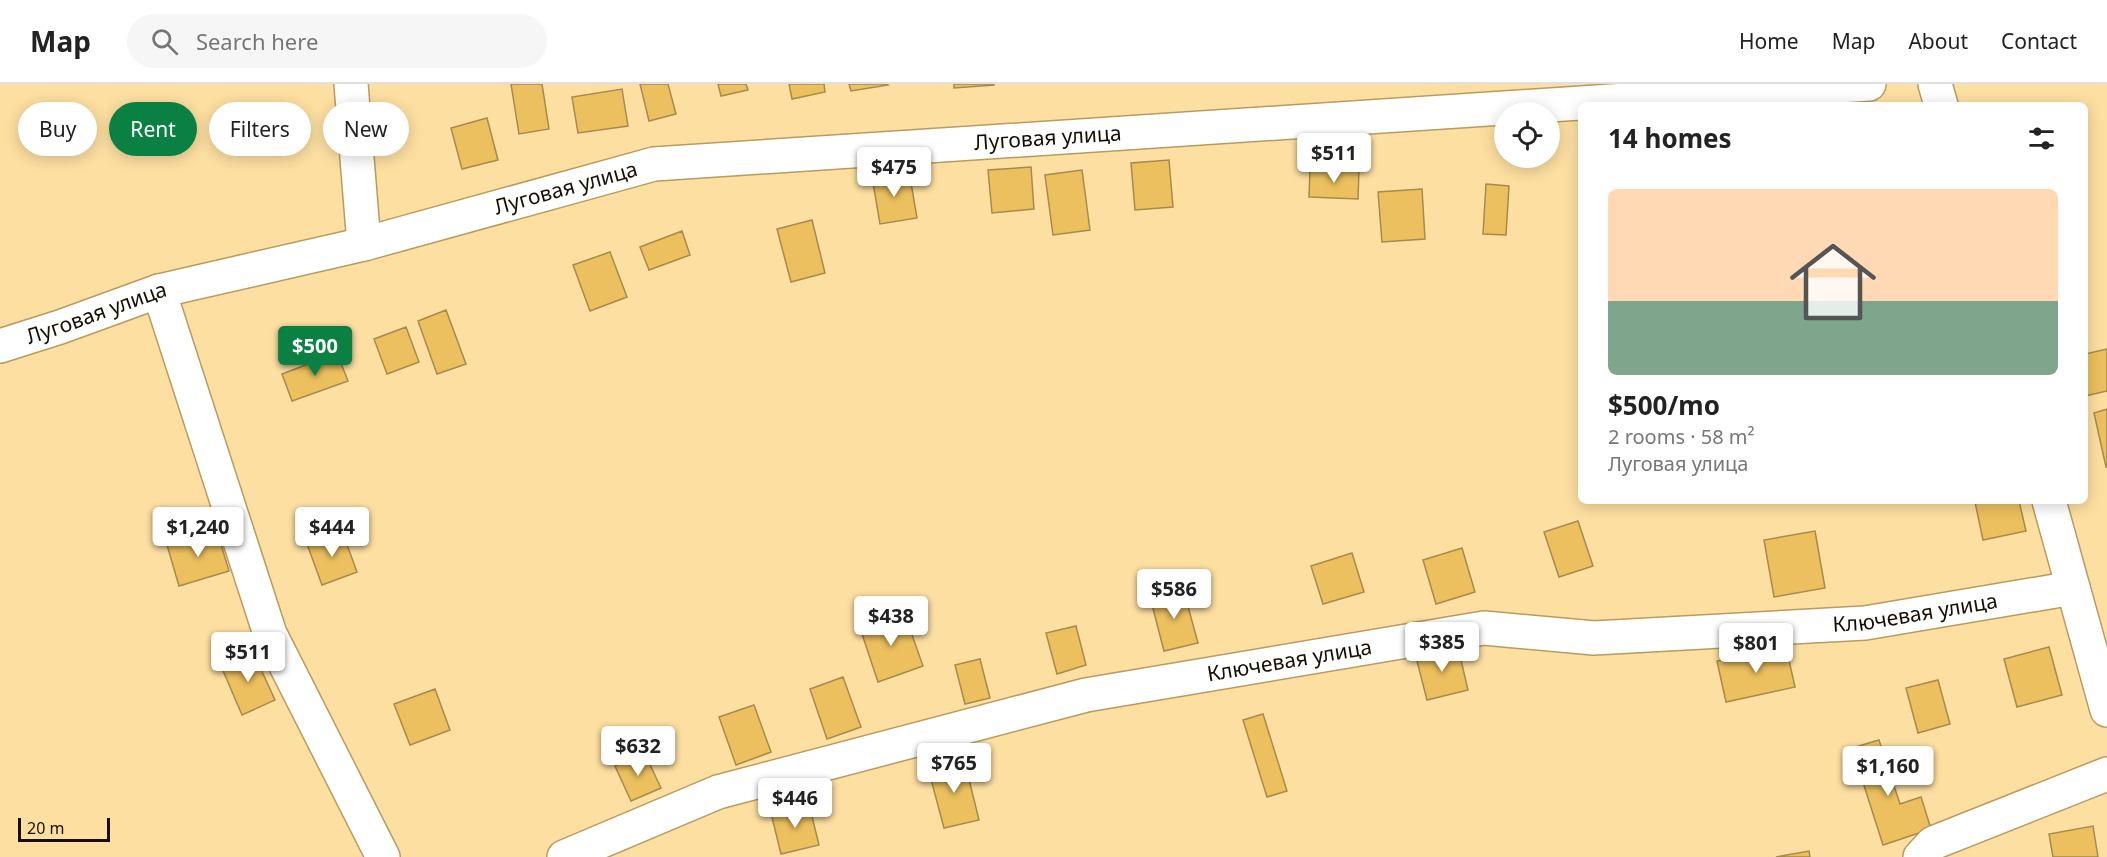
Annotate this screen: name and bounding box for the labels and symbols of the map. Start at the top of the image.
street label: Луговая улица [973,118,1122,156]
pin: $511 [1298,133,1370,184]
pin: $475 [858,147,930,198]
street label: Луговая улица [491,154,640,220]
street label: Луговая улица [22,275,169,350]
pin: $500 [279,326,351,377]
pin: $1,240 [149,507,247,558]
pin: $444 [296,507,368,558]
pin: $586 [1138,569,1210,620]
street label: Ключевая улица [1832,586,1999,638]
pin: $438 [855,596,927,647]
pin: $385 [1406,622,1478,673]
pin: $801 [1720,623,1792,674]
pin: $511 [212,632,284,683]
street label: Ключевая улица [1205,632,1374,687]
pin: $632 [602,726,674,777]
pin: $765 [918,743,990,794]
pin: $1,160 [1839,746,1937,797]
pin: $446 [759,778,831,829]
scale bar [18,815,110,842]

